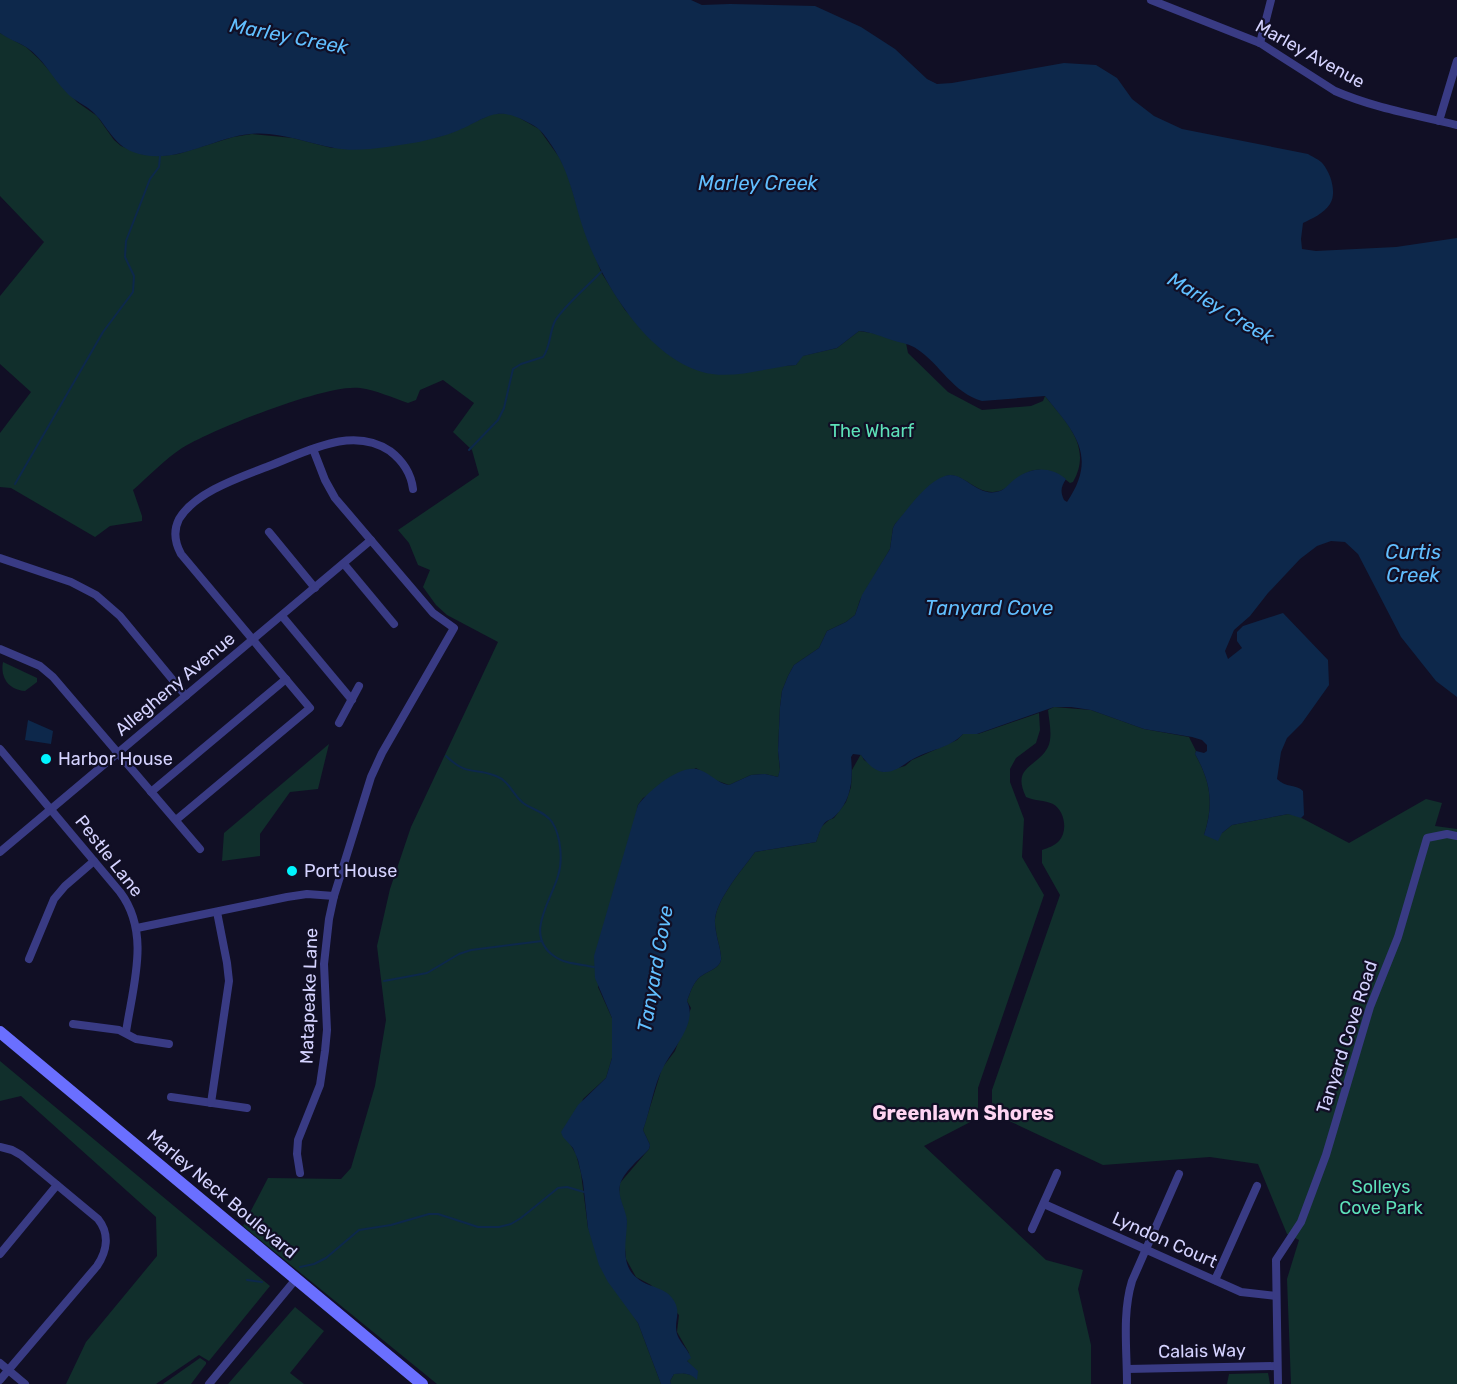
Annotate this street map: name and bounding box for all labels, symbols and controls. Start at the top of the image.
water label: Marley Creek [228,13,351,59]
street label: Marley Avenue [1251,15,1369,93]
water label: Marley Creek [698,171,819,195]
water label: Marley Creek [1163,267,1279,350]
park label: The Wharf [830,420,914,442]
water label: Curtis Creek [1385,540,1441,587]
water label: Tanyard Cove [925,596,1053,620]
street label: Allegheny Avenue [111,627,239,741]
place label: Harbor House [58,748,173,770]
marker: Harbor House [39,752,53,766]
street label: Pestle Lane [70,811,148,901]
place label: Port House [304,860,397,882]
marker: Port House [285,864,299,878]
water label: Tanyard Cove [632,904,678,1034]
street label: Matapeake Lane [296,928,322,1064]
street label: Tanyard Cove Road [1312,958,1382,1116]
district label: Greenlawn Shores [872,1101,1054,1125]
street label: Marley Neck Boulevard [142,1125,302,1263]
park label: Solleys Cove Park [1339,1176,1423,1219]
street label: Lyndon Court [1109,1207,1221,1273]
street label: Calais Way [1158,1339,1246,1363]

